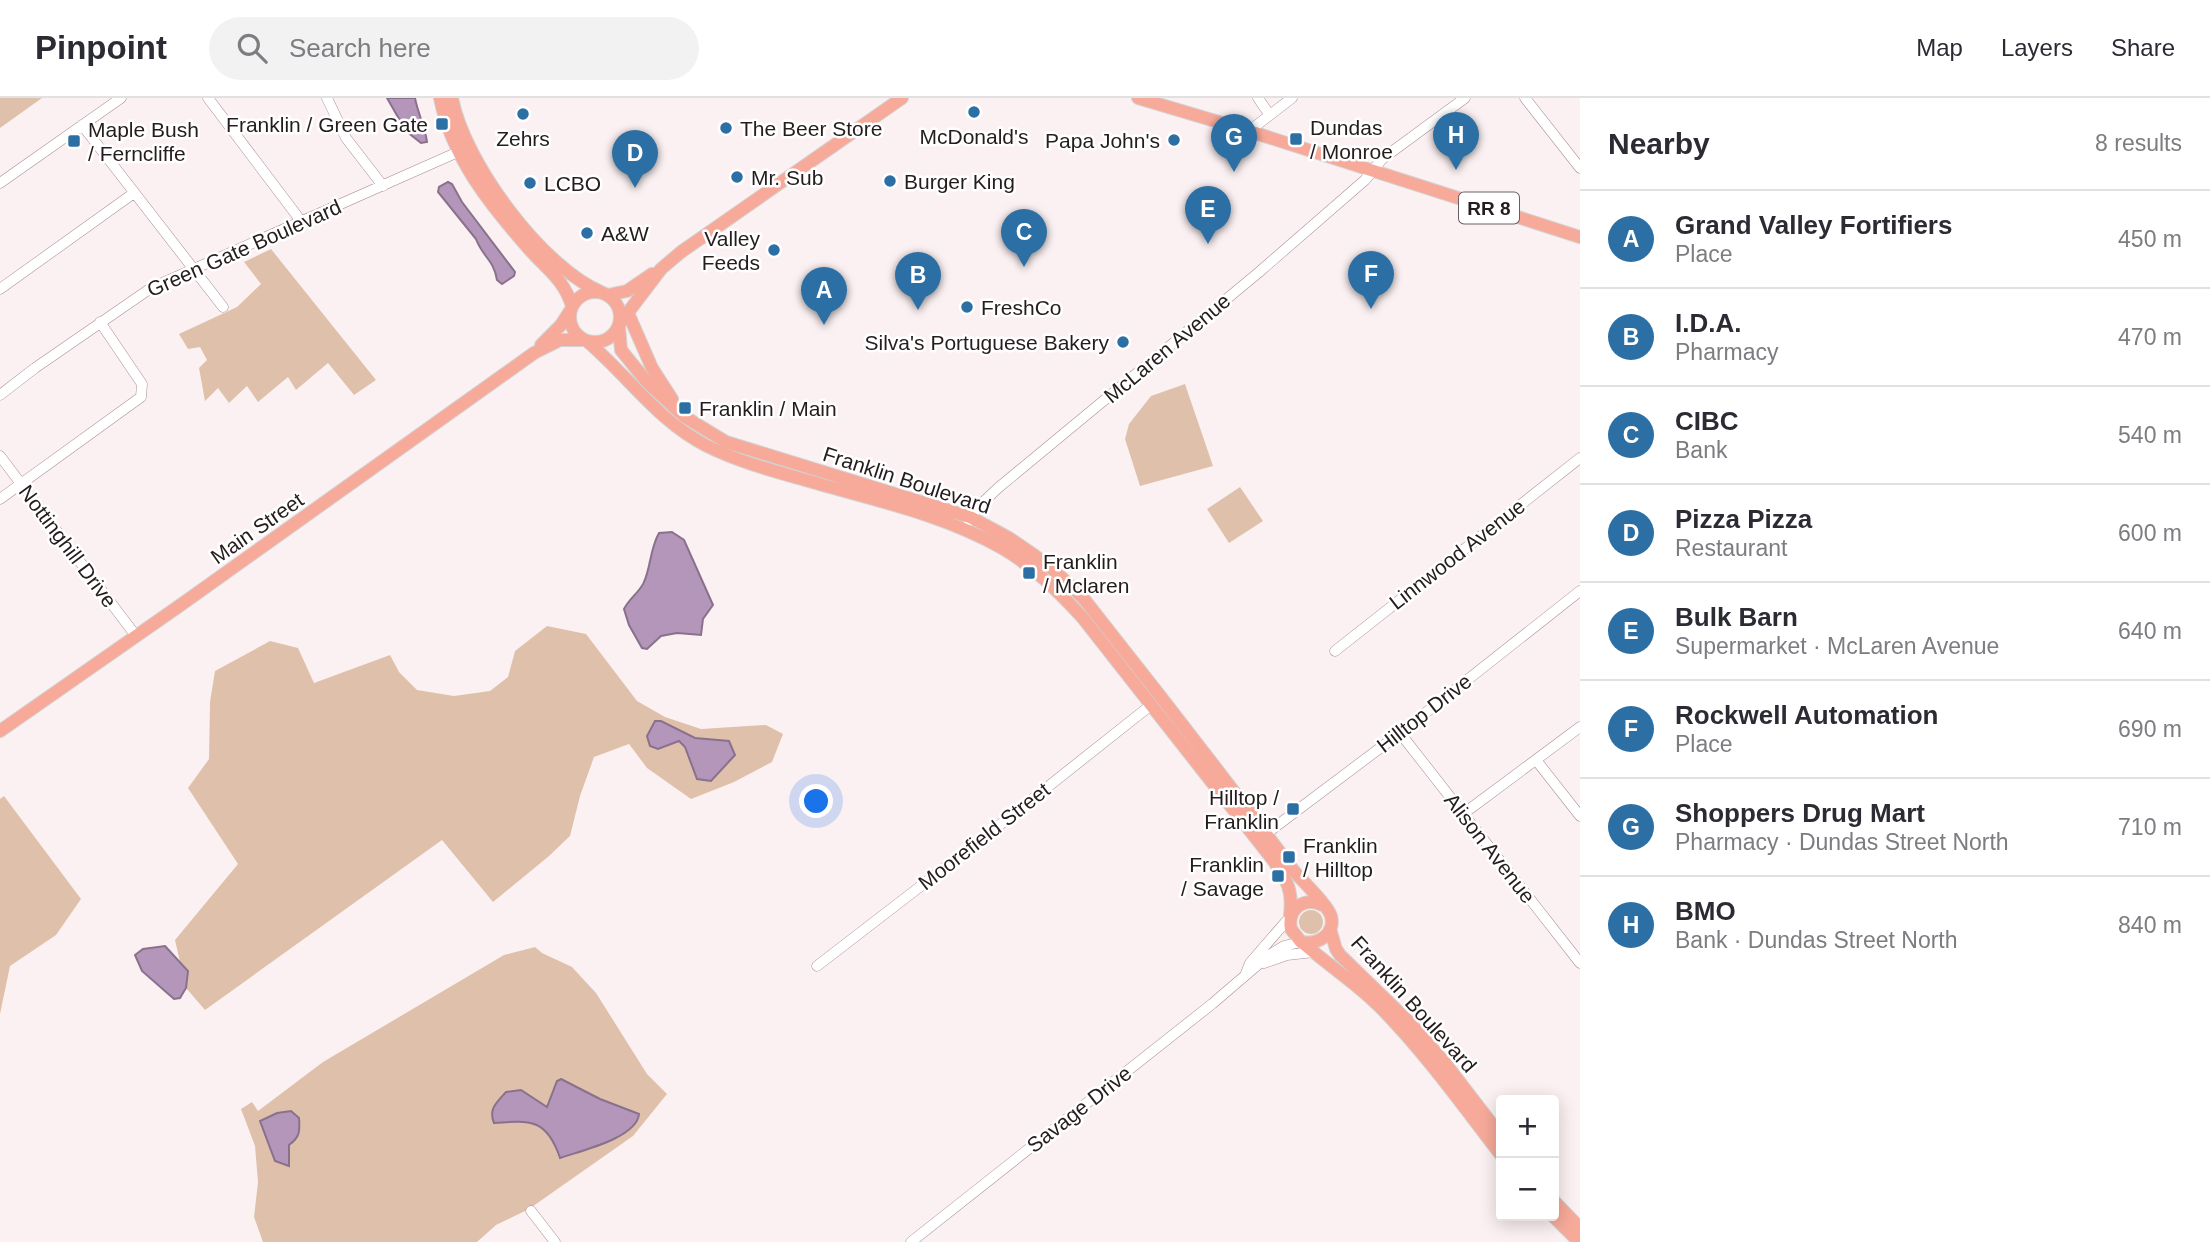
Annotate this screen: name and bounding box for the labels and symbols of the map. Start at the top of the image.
marker: McDonald's [966,104,982,120]
marker: Zehrs [515,106,531,122]
pin: H [1433,112,1479,170]
place label: Franklin / Green Gate [226,113,428,136]
pin: G [1211,114,1257,172]
marker: Franklin / Green Gate [434,116,450,132]
place label: Dundas / Monroe [1310,116,1393,163]
place label: The Beer Store [740,117,882,140]
place label: Maple Bush / Ferncliffe [88,118,199,165]
marker: The Beer Store [718,120,734,136]
place label: McDonald's [919,125,1029,148]
place label: Zehrs [496,127,550,150]
place label: Papa John's [1045,129,1160,152]
pin: D [612,130,658,188]
marker: Dundas / Monroe [1288,131,1304,147]
marker: Papa John's [1166,132,1182,148]
marker: Maple Bush / Ferncliffe [66,133,82,149]
place label: Mr. Sub [751,166,823,189]
marker: Mr. Sub [729,169,745,185]
place label: Burger King [904,170,1015,193]
place label: LCBO [544,172,601,195]
marker: Burger King [882,173,898,189]
marker: LCBO [522,175,538,191]
pin: E [1185,186,1231,244]
road number: RR 8 [1459,192,1519,223]
street label: Green Gate Boulevard [143,195,345,301]
pin: C [1001,209,1047,267]
place label: A&W [601,222,649,245]
marker: A&W [579,225,595,241]
place label: Valley Feeds [702,227,760,274]
marker: Valley Feeds [766,242,782,258]
pin: F [1348,251,1394,309]
pin: B [895,252,941,310]
pin: A [801,267,847,325]
street label: McLaren Avenue [1099,289,1235,407]
place label: FreshCo [981,296,1062,319]
marker: FreshCo [959,299,975,315]
place label: Silva's Portuguese Bakery [865,331,1109,354]
marker: Silva's Portuguese Bakery [1115,334,1131,350]
place label: Franklin / Main [699,397,837,420]
marker: Franklin / Main [677,400,693,416]
street label: Franklin Boulevard [820,442,994,518]
street label: Nottinghill Drive [15,480,121,612]
street label: Main Street [206,488,308,568]
street label: Linnwood Avenue [1385,494,1529,614]
place label: Franklin / Mclaren [1043,550,1129,597]
marker: Franklin / Mclaren [1021,565,1037,581]
street label: Hilltop Drive [1372,669,1476,757]
street label: Moorefield Street [914,778,1054,894]
your location [799,784,833,818]
place label: Hilltop / Franklin [1204,786,1279,833]
street label: Alison Avenue [1440,789,1540,907]
marker: Hilltop / Franklin [1285,801,1301,817]
place label: Franklin / Hilltop [1303,834,1378,881]
marker: Franklin / Hilltop [1281,849,1297,865]
place label: Franklin / Savage [1181,853,1264,900]
marker: Franklin / Savage [1270,868,1286,884]
street label: Franklin Boulevard [1347,931,1481,1077]
street label: Savage Drive [1022,1061,1136,1157]

